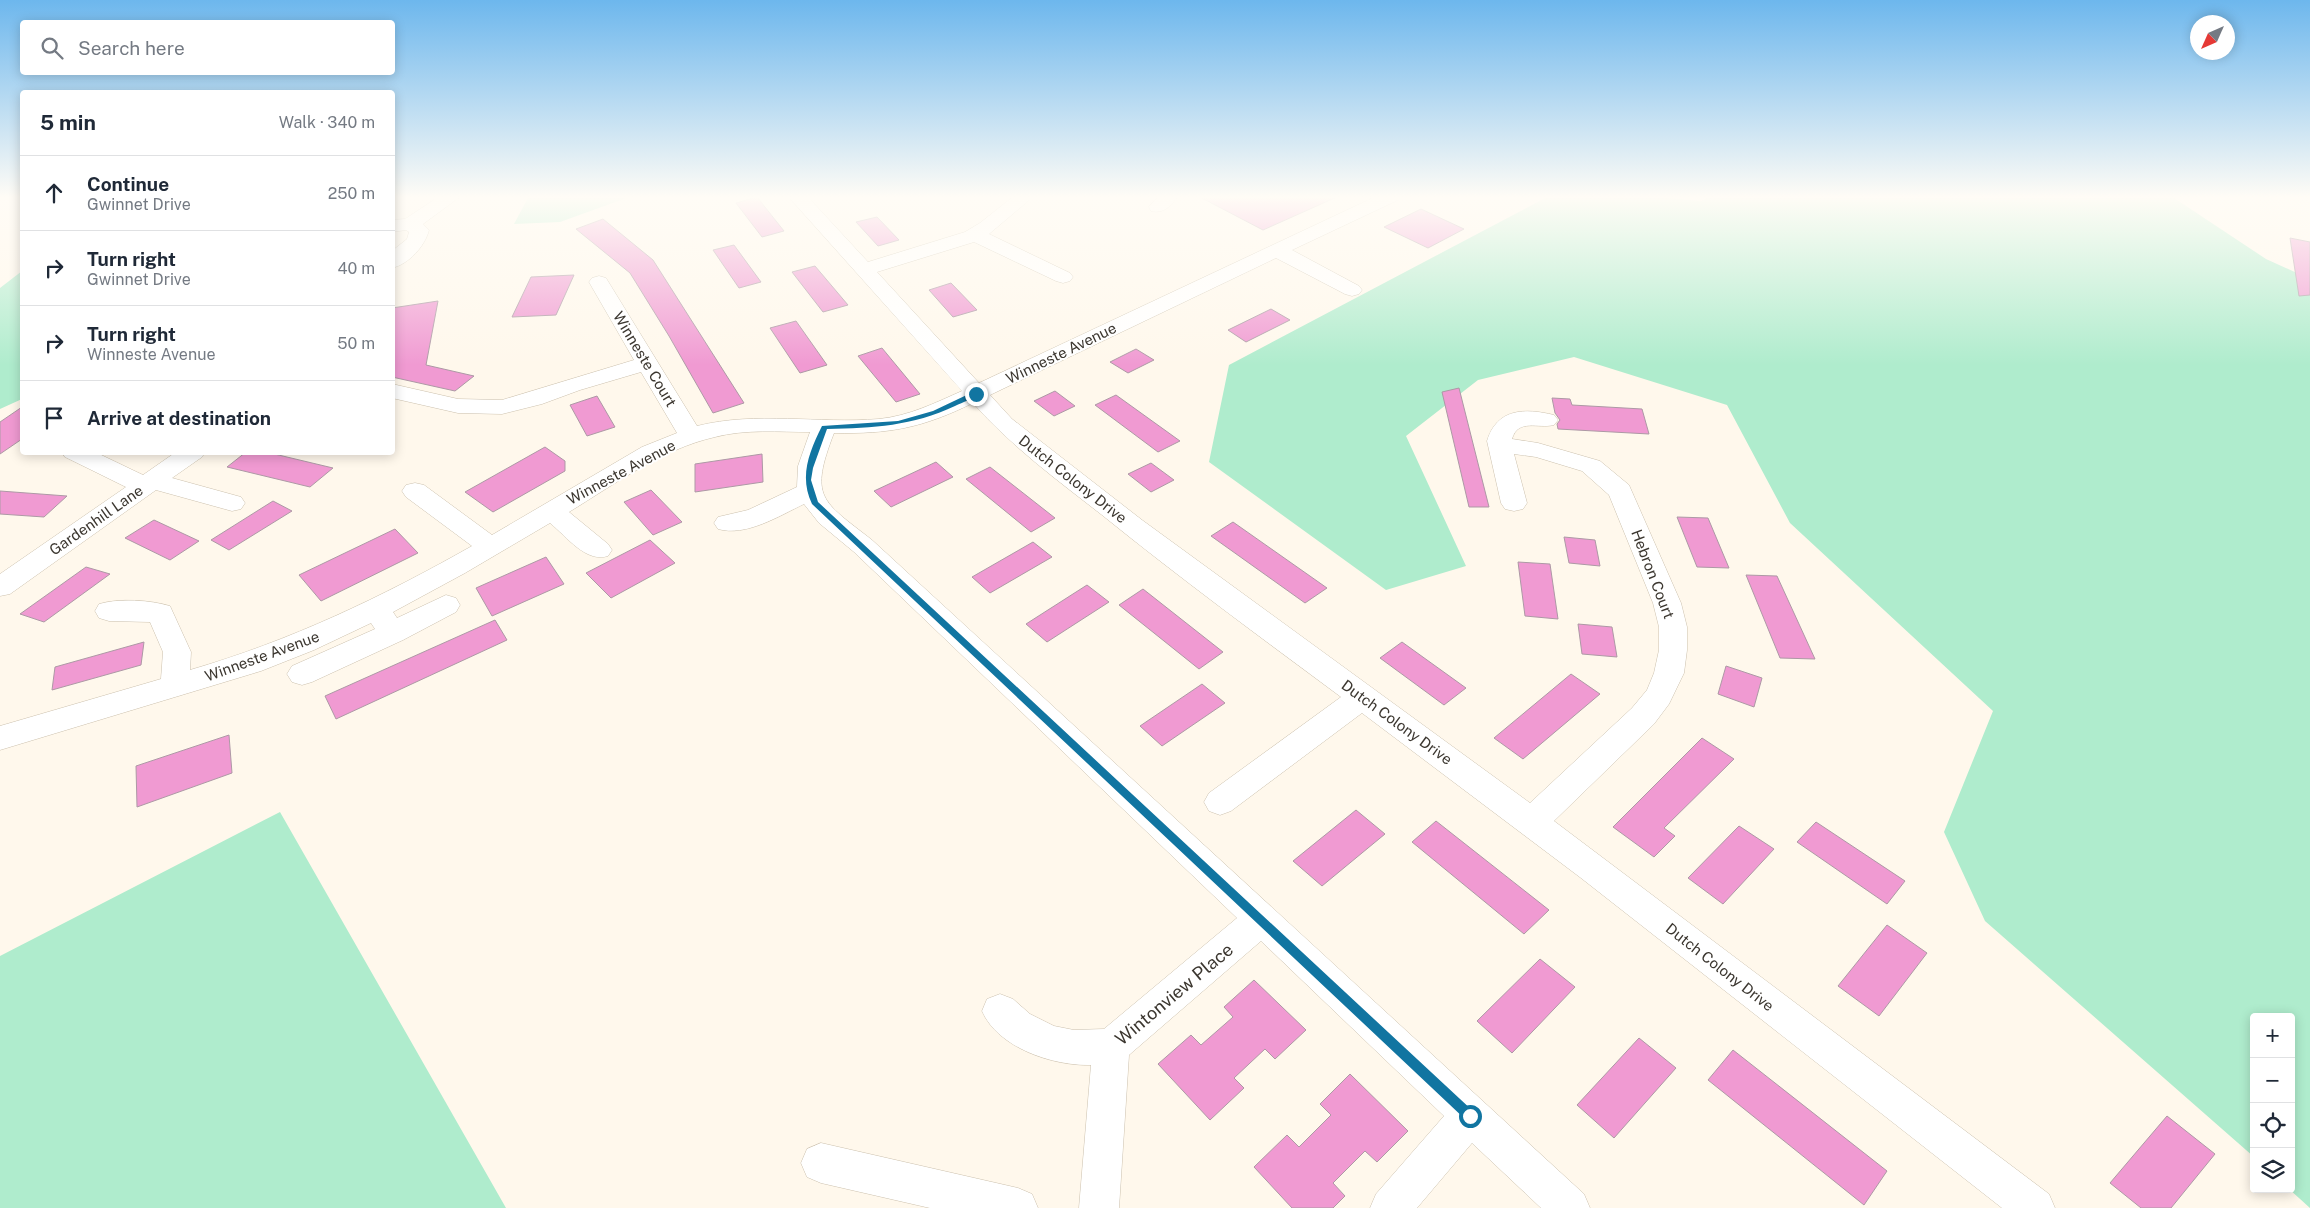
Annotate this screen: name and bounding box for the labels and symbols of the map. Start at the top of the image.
north arrow [2190,15,2235,60]
street label: Winneste Court [610,308,680,410]
street label: Winneste Avenue [1003,319,1119,387]
route end [965,383,988,406]
street label: Dutch Colony Drive [1016,432,1130,526]
street label: Winneste Avenue [564,436,678,508]
street label: Gardenhill Lane [46,481,146,559]
street label: Hebron Court [1628,527,1678,621]
street label: Winneste Avenue [202,627,322,685]
street label: Dutch Colony Drive [1338,676,1456,768]
street label: Dutch Colony Drive [1663,920,1777,1014]
street label: Wintonview Place [1111,939,1237,1049]
route start [1459,1105,1482,1128]

